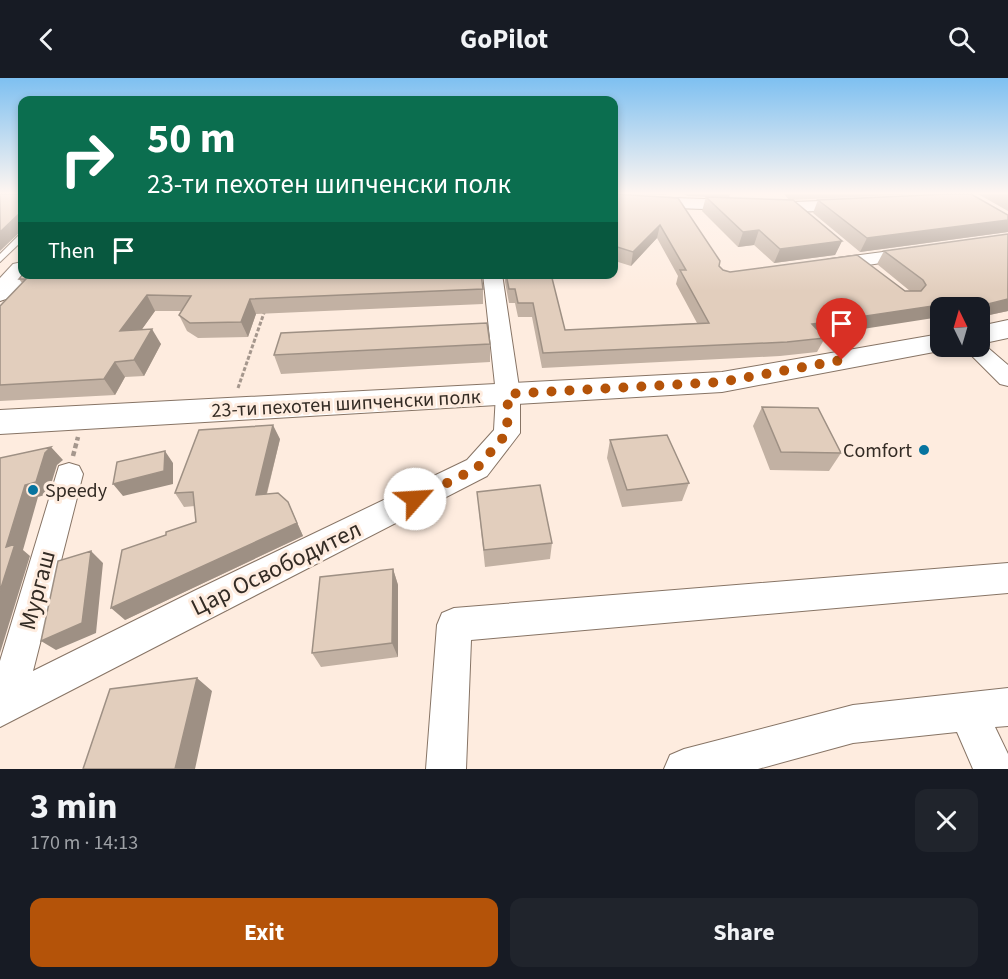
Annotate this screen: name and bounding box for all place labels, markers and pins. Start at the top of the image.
pin [816,298,867,360]
place label: Comfort [843,437,912,465]
marker: Comfort [917,443,931,457]
place label: Speedy [45,477,108,505]
marker: Speedy [26,483,40,497]

